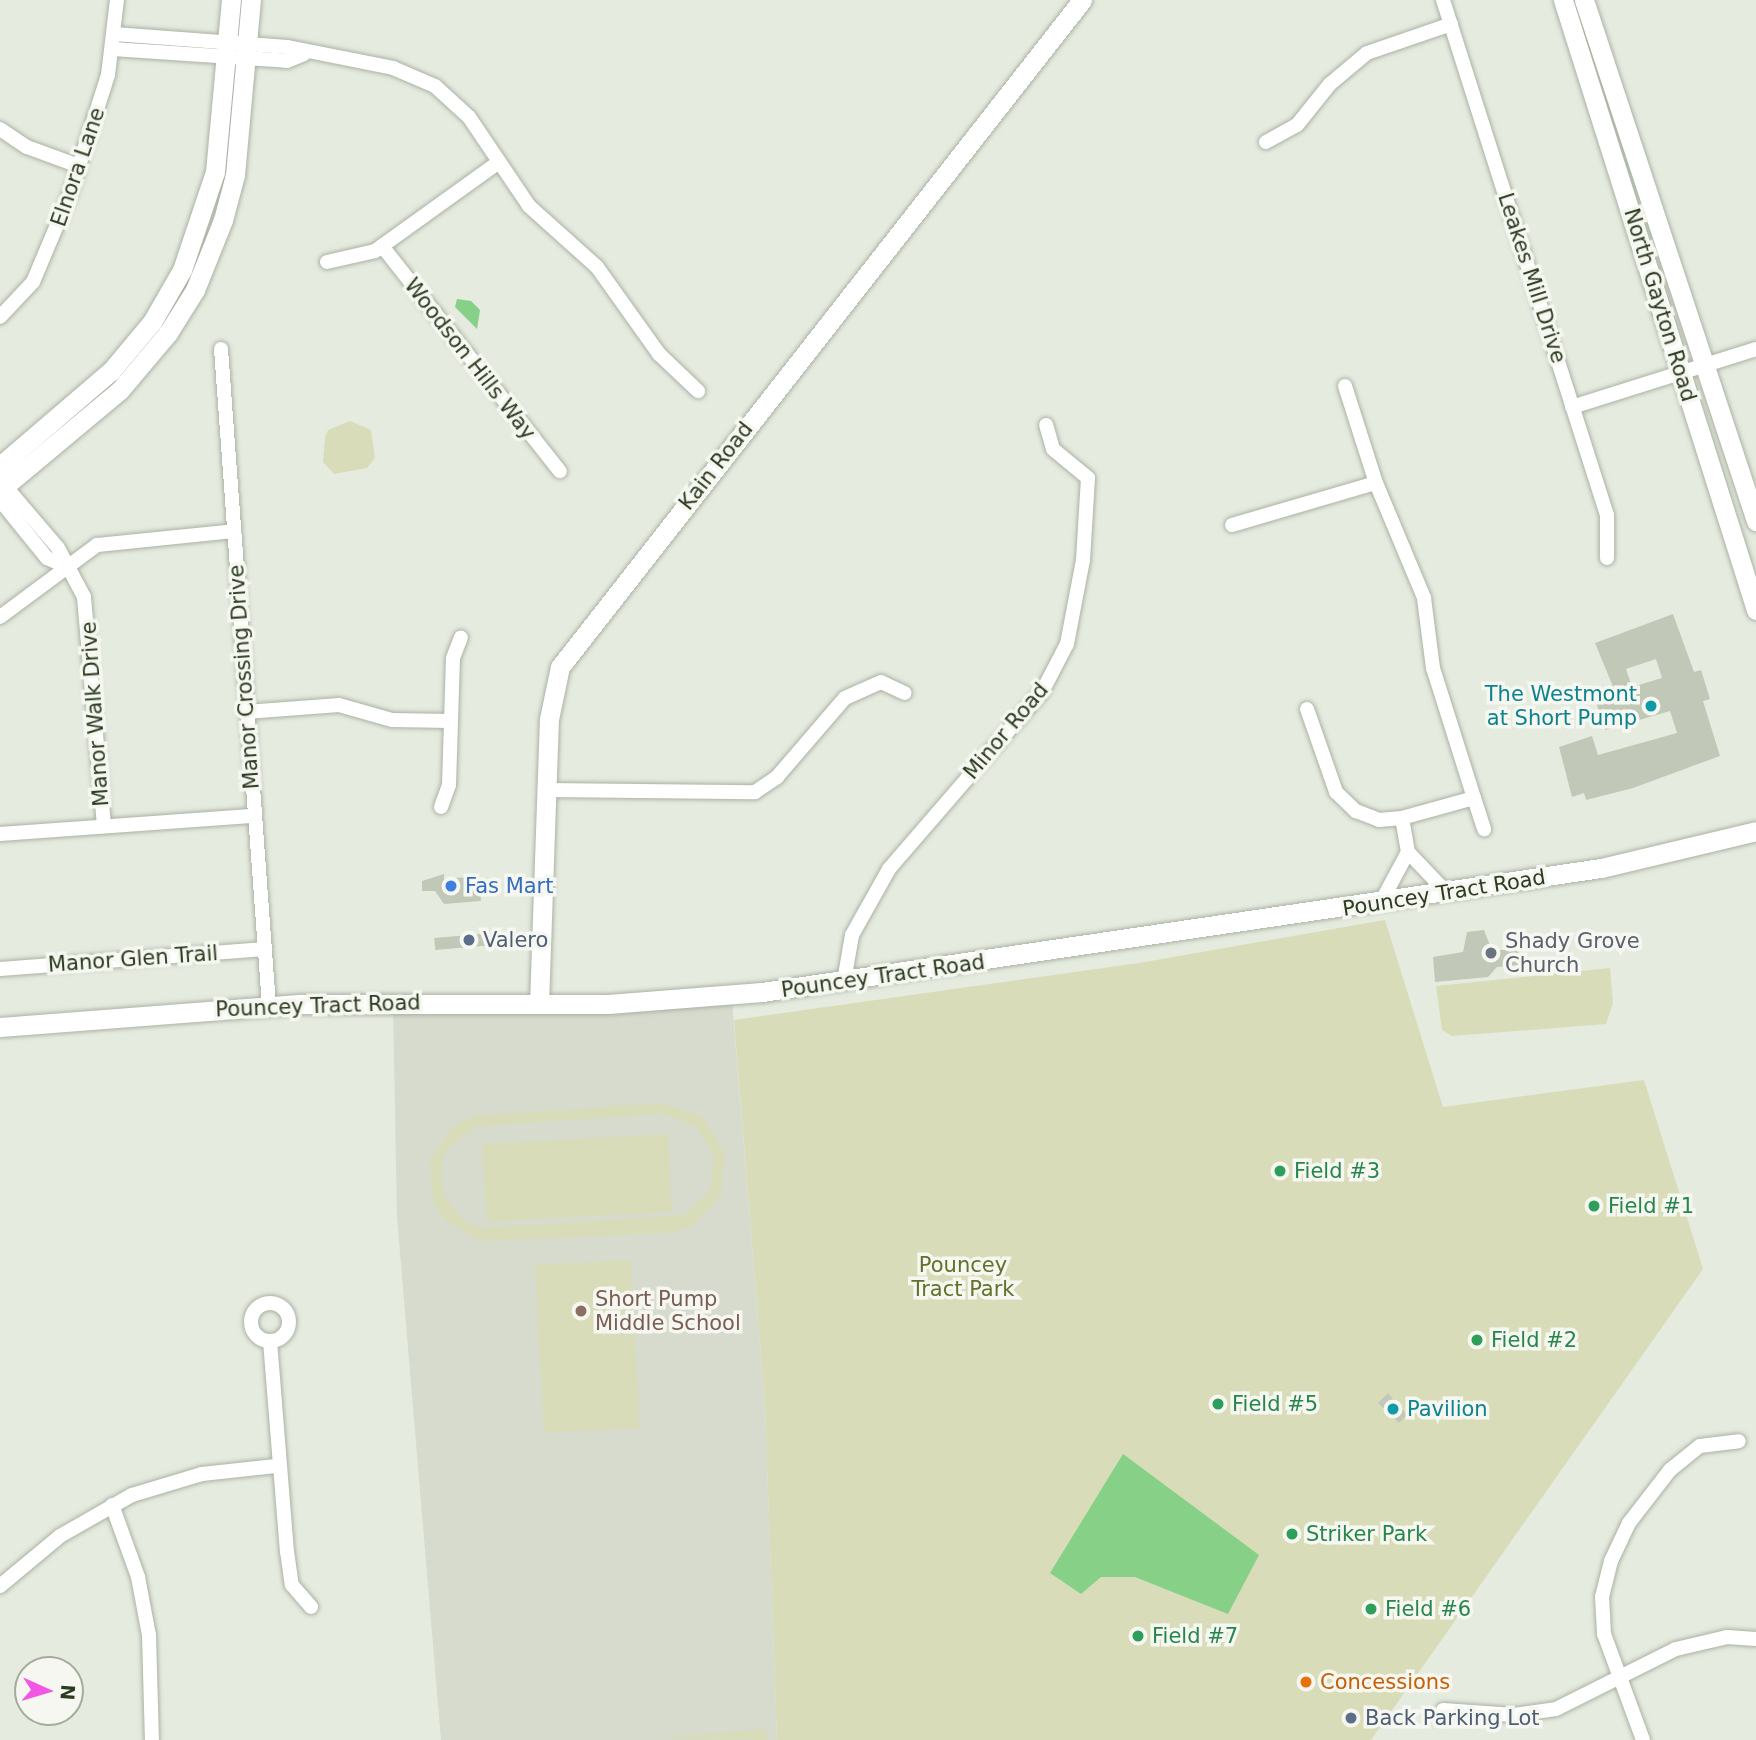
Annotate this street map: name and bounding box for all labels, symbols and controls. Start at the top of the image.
street label: Elnora Lane [46,104,110,230]
street label: Leakes Mill Drive [1493,190,1571,366]
street label: North Gayton Road [1619,205,1701,405]
street label: Woodson Hills Way [399,273,541,445]
street label: Kain Road [674,417,758,515]
street label: Manor Crossing Drive [224,564,264,790]
street label: Manor Walk Drive [76,621,114,807]
street label: Minor Road [958,678,1054,784]
place label: The Westmont at Short Pump [1485,681,1637,731]
marker: The Westmont at Short Pump [1643,698,1659,714]
street label: Pouncey Tract Road [1341,864,1547,922]
place label: Fas Mart [465,873,553,899]
marker: Fas Mart [443,878,459,894]
place label: Valero [483,927,548,953]
place label: Shady Grove Church [1505,928,1640,978]
marker: Valero [461,932,477,948]
street label: Manor Glen Trail [47,940,219,978]
marker: Shady Grove Church [1483,945,1499,961]
street label: Pouncey Tract Road [780,949,986,1003]
street label: Pouncey Tract Road [215,990,421,1022]
place label: Field #3 [1294,1158,1380,1184]
marker: Field #3 [1272,1163,1288,1179]
place label: Field #1 [1608,1193,1694,1219]
marker: Field #1 [1586,1198,1602,1214]
park label: Pouncey Tract Park [911,1252,1015,1302]
place label: Short Pump Middle School [595,1286,741,1336]
marker: Short Pump Middle School [573,1303,589,1319]
place label: Field #2 [1491,1327,1577,1353]
marker: Field #2 [1469,1332,1485,1348]
place label: Field #5 [1232,1391,1318,1417]
marker: Field #5 [1210,1396,1226,1412]
place label: Pavilion [1407,1396,1488,1422]
marker: Pavilion [1385,1401,1401,1417]
place label: Striker Park [1306,1521,1427,1547]
marker: Striker Park [1284,1526,1300,1542]
place label: Field #6 [1385,1596,1471,1622]
marker: Field #6 [1363,1601,1379,1617]
place label: Field #7 [1152,1623,1238,1649]
marker: Field #7 [1130,1628,1146,1644]
north arrow [14,1656,84,1726]
place label: Concessions [1320,1669,1450,1695]
marker: Concessions [1298,1674,1314,1690]
text: N [56,1684,79,1701]
place label: Back Parking Lot [1365,1705,1540,1731]
marker: Back Parking Lot [1343,1710,1359,1726]

